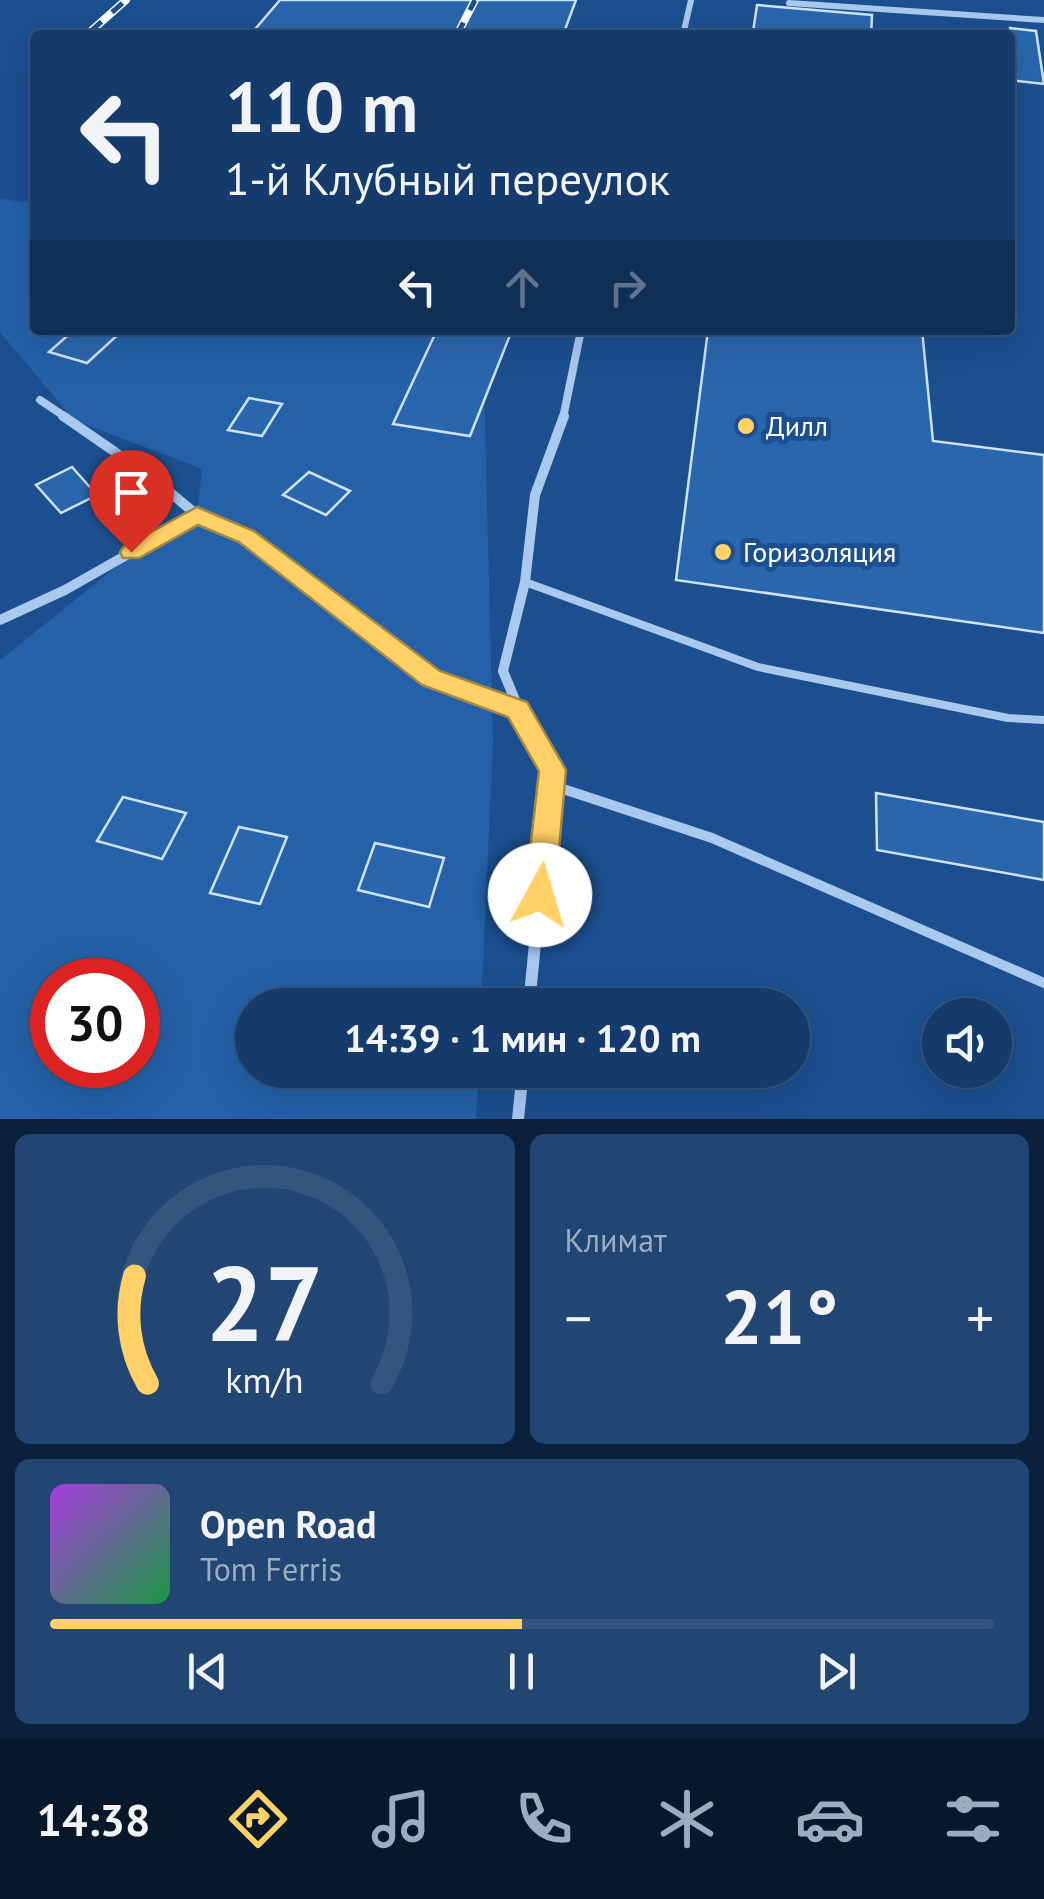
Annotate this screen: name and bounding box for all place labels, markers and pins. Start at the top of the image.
place label: Дилл [766,407,828,444]
marker: Дилл [735,415,757,437]
pin [89,450,174,553]
place label: Горизоляция [743,533,896,570]
marker: Горизоляция [712,541,734,563]

